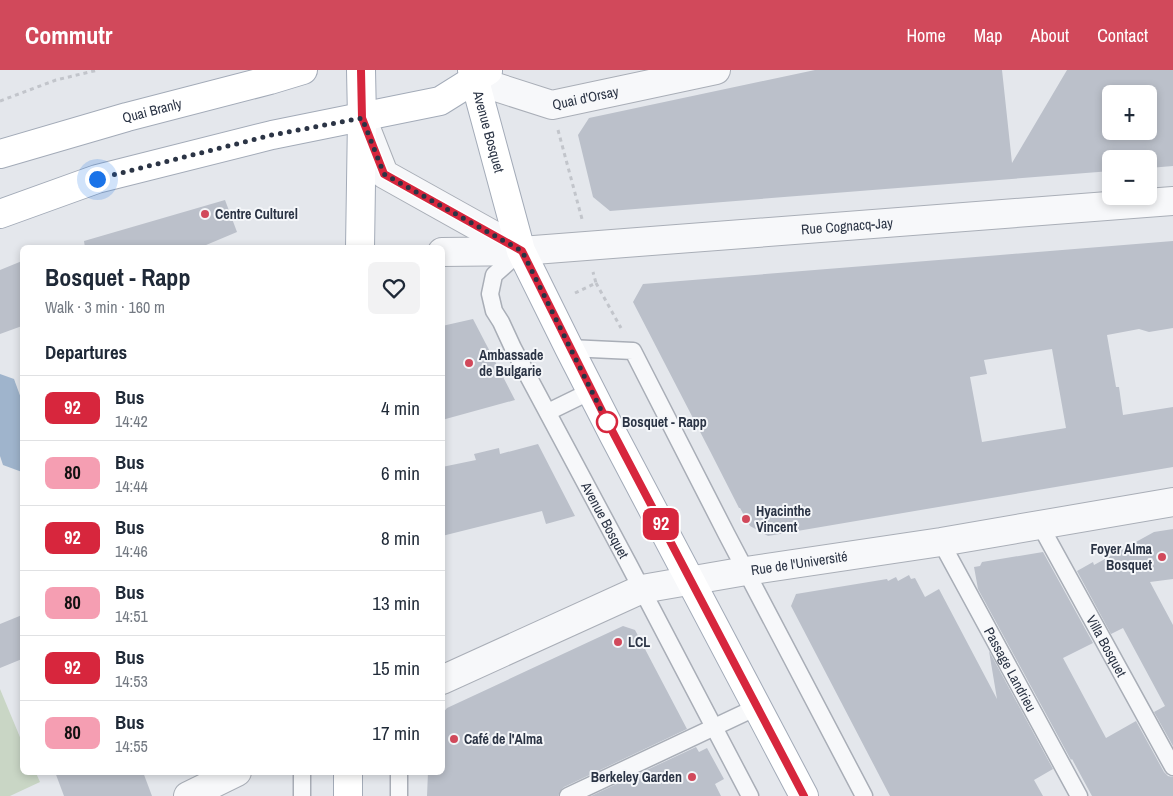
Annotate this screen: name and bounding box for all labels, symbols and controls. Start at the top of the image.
text: Commutr [25,19,112,51]
text: Home [906,23,946,48]
text: Map [974,23,1003,48]
text: About [1031,23,1069,48]
text: Contact [1097,23,1148,48]
street label: Quai d'Orsay [551,82,620,114]
map controls [1102,85,1157,205]
button: + [1102,85,1157,140]
street label: Avenue Bosquet [469,88,508,175]
street label: Quai Branly [120,94,184,127]
button: − [1102,150,1157,205]
your location [85,167,110,192]
place label: Centre Culturel [215,205,298,223]
marker: Centre Culturel [199,208,211,220]
street label: Rue Cognacq-Jay [800,213,894,238]
text: Bosquet - Rapp [45,261,190,293]
button: heart [368,262,420,314]
text: Walk · 3 min · 160 m [45,296,165,318]
text: Departures [45,339,127,365]
place label: Ambassade de Bulgarie [479,346,543,380]
marker: Ambassade de Bulgarie [463,357,475,369]
text: Bus [115,384,144,410]
text: 92 [64,395,81,420]
text: 4 min [381,395,420,421]
text: 14:42 [115,410,148,432]
marker: Bosquet - Rapp [596,411,618,433]
place label: Bosquet - Rapp [622,413,707,431]
text: Bus [115,449,144,475]
text: 80 [64,460,81,485]
text: 6 min [381,460,420,486]
text: 14:44 [115,475,148,497]
street label: Avenue Bosquet [577,478,633,562]
place label: Hyacinthe Vincent [756,502,811,536]
line badge: 92 [638,508,684,540]
text: 92 [653,511,669,536]
marker: Hyacinthe Vincent [740,513,752,525]
text: Bus [115,514,144,540]
text: 92 [64,525,81,550]
text: 8 min [381,525,420,551]
text: 14:46 [115,540,148,562]
place label: Foyer Alma Bosquet [1090,540,1153,574]
street label: Rue de l'Université [750,547,849,579]
marker: Foyer Alma Bosquet [1156,551,1168,563]
text: Bus [115,579,144,605]
text: 80 [64,590,81,615]
text: 13 min [372,590,420,616]
text: 14:51 [115,605,148,627]
street label: Villa Bosquet [1082,612,1131,680]
street label: Passage Landrieu [980,624,1040,715]
place label: LCL [628,633,650,651]
marker: LCL [612,636,624,648]
text: Bus [115,644,144,670]
text: 92 [64,655,81,680]
text: 15 min [372,655,420,681]
text: 14:53 [115,670,148,692]
text: Bus [115,709,144,735]
text: 80 [64,720,81,745]
text: 17 min [372,720,420,746]
place label: Café de l'Alma [464,730,543,748]
marker: Café de l'Alma [448,733,460,745]
text: 14:55 [115,735,148,757]
place label: Berkeley Garden [591,768,682,786]
marker: Berkeley Garden [686,771,698,783]

